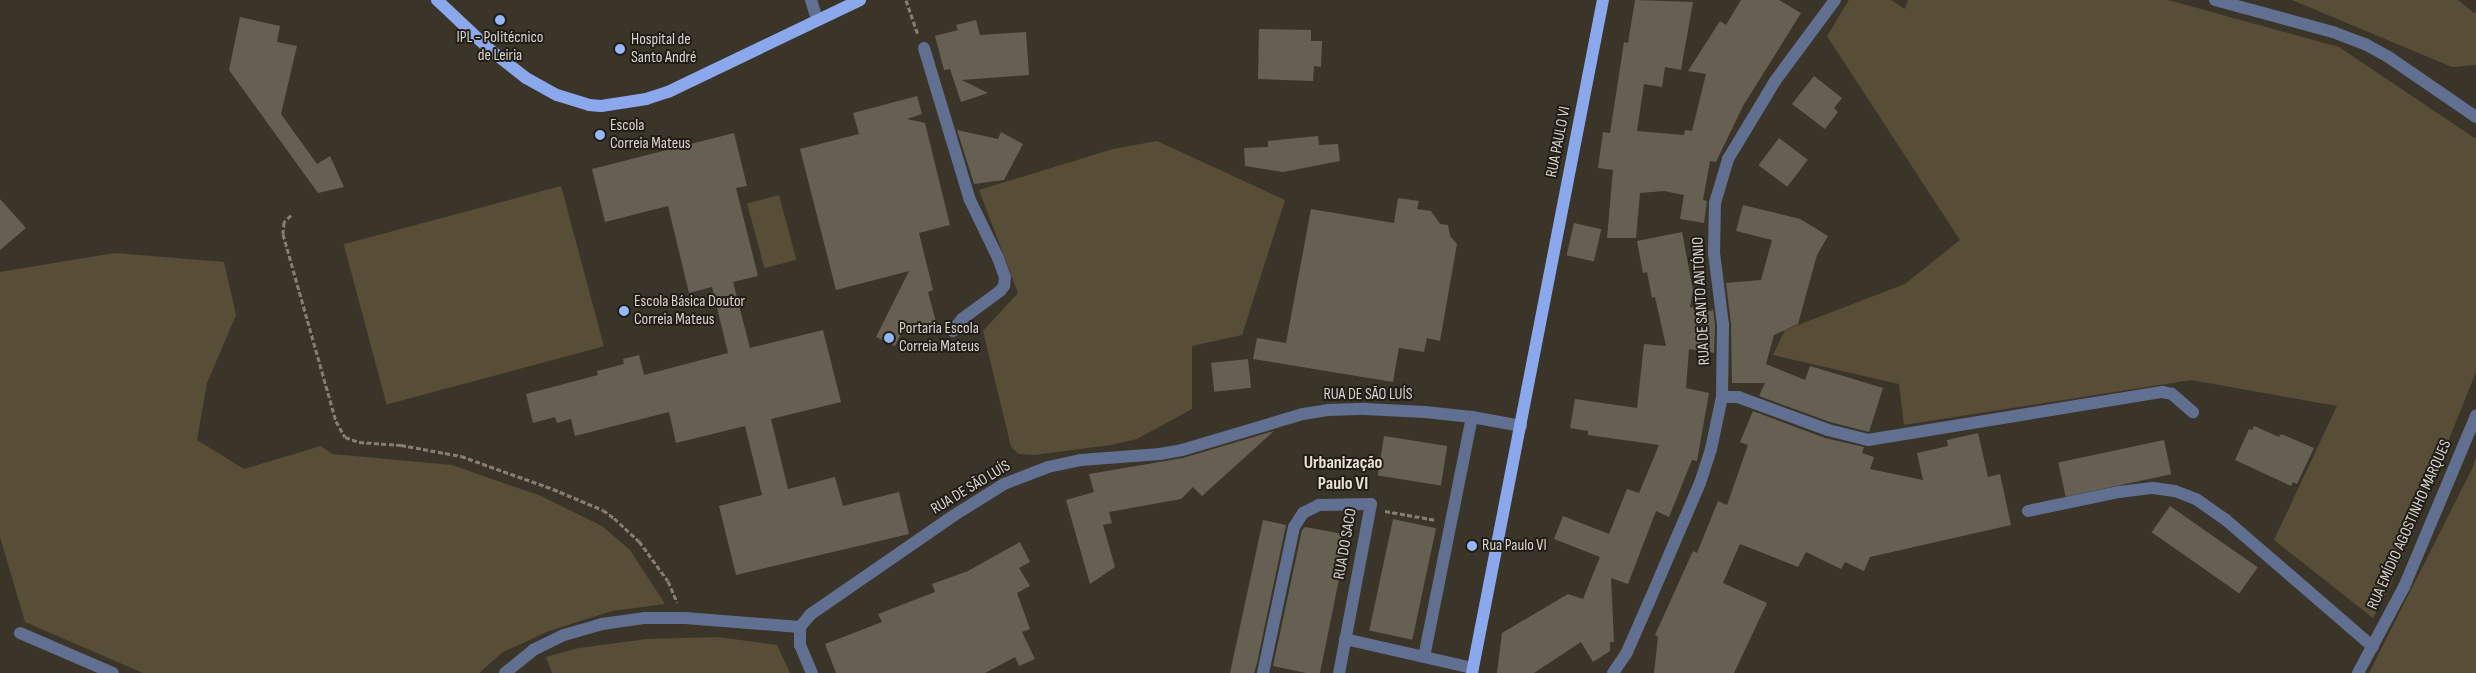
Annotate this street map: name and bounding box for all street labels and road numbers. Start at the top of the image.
street label: RUA PAULO VI [1543,105,1575,179]
street label: RUA DE SANTO ANTÓNIO [1689,236,1715,366]
street label: RUA DE SÃO LUÍS [1323,385,1413,405]
street label: RUA EMÍDIO AGOSTINHO MARQUES [2364,437,2456,613]
street label: RUA DE SÃO LUÍS [928,457,1014,519]
street label: RUA DO SACO [1330,507,1362,581]

